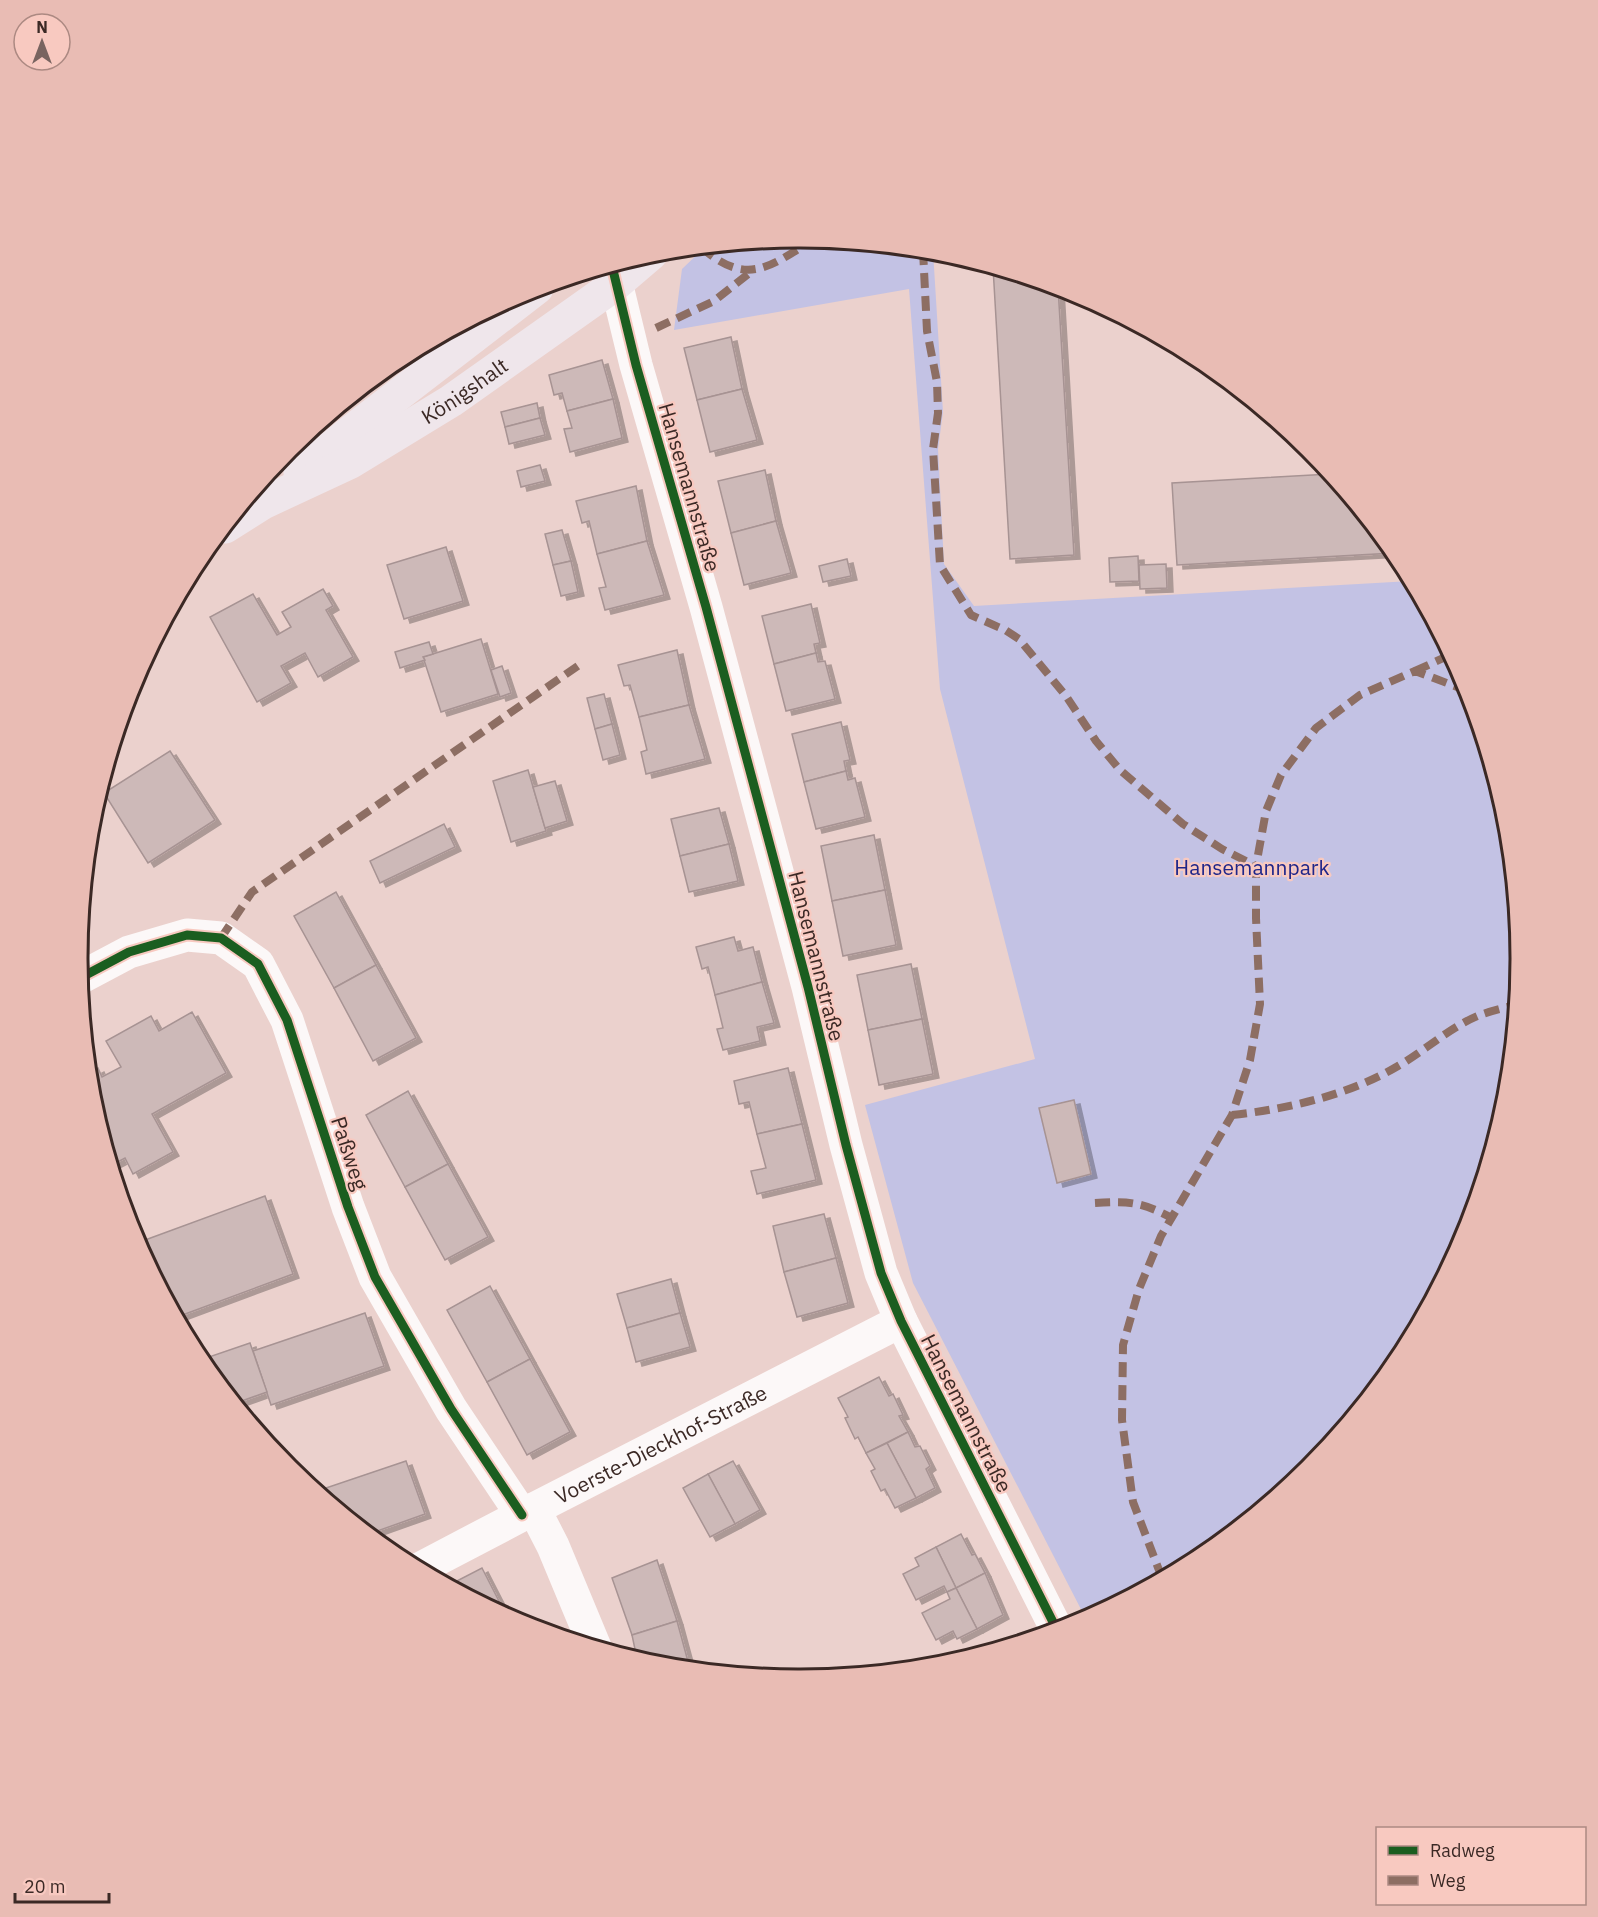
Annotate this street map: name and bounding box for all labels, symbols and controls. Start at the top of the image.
north arrow [12,12,72,72]
text: N [36,17,48,37]
street label: Königshalt [416,351,513,430]
street label: Hansemannstraße [653,399,727,575]
park label: Hansemannpark [1174,853,1330,881]
street label: Hansemannstraße [782,868,852,1044]
street label: Paßweg [325,1113,375,1193]
street label: Hansemannstraße [915,1329,1019,1497]
street label: Voerste-Dieckhof-Straße [550,1378,772,1510]
legend [1376,1827,1586,1905]
text: Radweg [1430,1839,1495,1862]
scale bar [15,1866,110,1904]
text: Weg [1430,1869,1466,1892]
text: 20 m [24,1875,66,1898]

